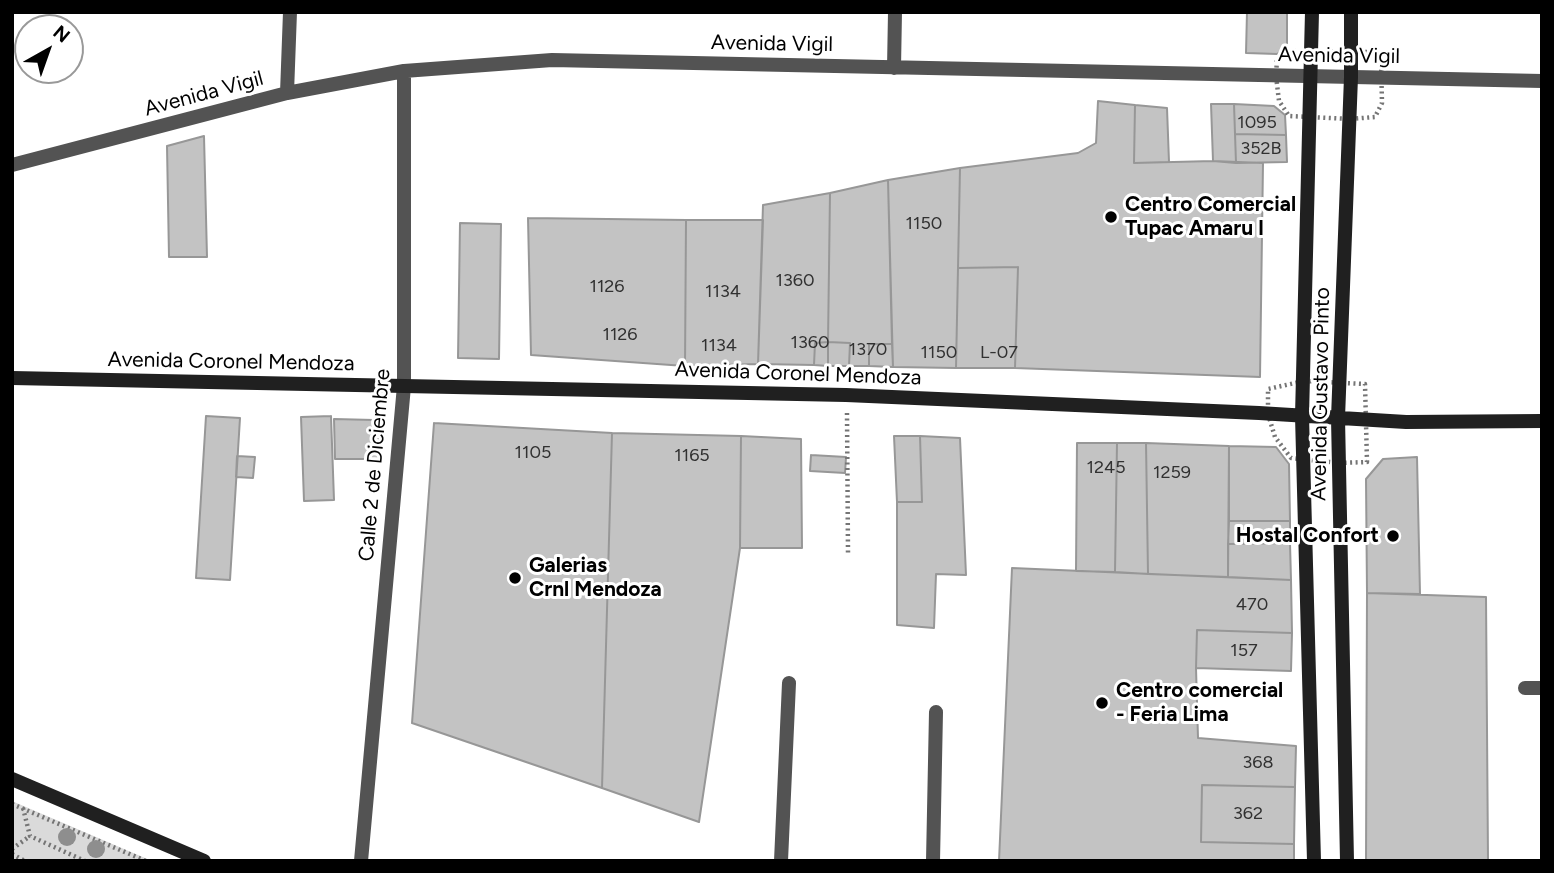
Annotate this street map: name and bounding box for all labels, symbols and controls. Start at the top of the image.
north arrow [14,14,84,84]
text: N [49,21,75,48]
street label: Avenida Vigil [711,30,833,58]
street label: Avenida Vigil [1278,42,1400,70]
street label: Avenida Vigil [142,66,266,122]
house number: 1095 [1237,112,1277,134]
house number: 352B [1240,138,1282,160]
place label: Centro Comercial Tupac Amaru I [1125,192,1296,242]
marker: Centro Comercial Tupac Amaru I [1103,209,1119,225]
house number: 1150 [906,213,942,235]
house number: 1360 [776,270,814,292]
house number: 1126 [589,276,625,298]
house number: 1134 [705,281,741,303]
street label: Avenida Gustavo Pinto [1307,287,1335,501]
house number: 1126 [602,324,638,346]
house number: 1360 [791,332,829,354]
house number: 1134 [701,335,737,357]
house number: 1370 [849,339,887,361]
house number: 1150 [921,342,957,364]
house number: L-07 [980,342,1018,364]
street label: Avenida Coronel Mendoza [107,347,355,377]
street label: Avenida Coronel Mendoza [674,357,922,391]
street label: Calle 2 de Diciembre [354,368,396,562]
house number: 1105 [515,442,551,464]
house number: 1165 [674,445,710,467]
house number: 1245 [1086,457,1126,479]
house number: 1259 [1153,462,1191,484]
place label: Hostal Confort [1236,523,1379,549]
marker: Hostal Confort [1385,528,1401,544]
place label: Galerias Crnl Mendoza [529,553,662,603]
marker: Galerias Crnl Mendoza [507,570,523,586]
house number: 470 [1236,594,1268,616]
house number: 157 [1230,640,1258,662]
place label: Centro comercial - Feria Lima [1116,678,1283,728]
marker: Centro comercial - Feria Lima [1094,695,1110,711]
house number: 368 [1242,752,1274,774]
house number: 362 [1233,803,1263,825]

